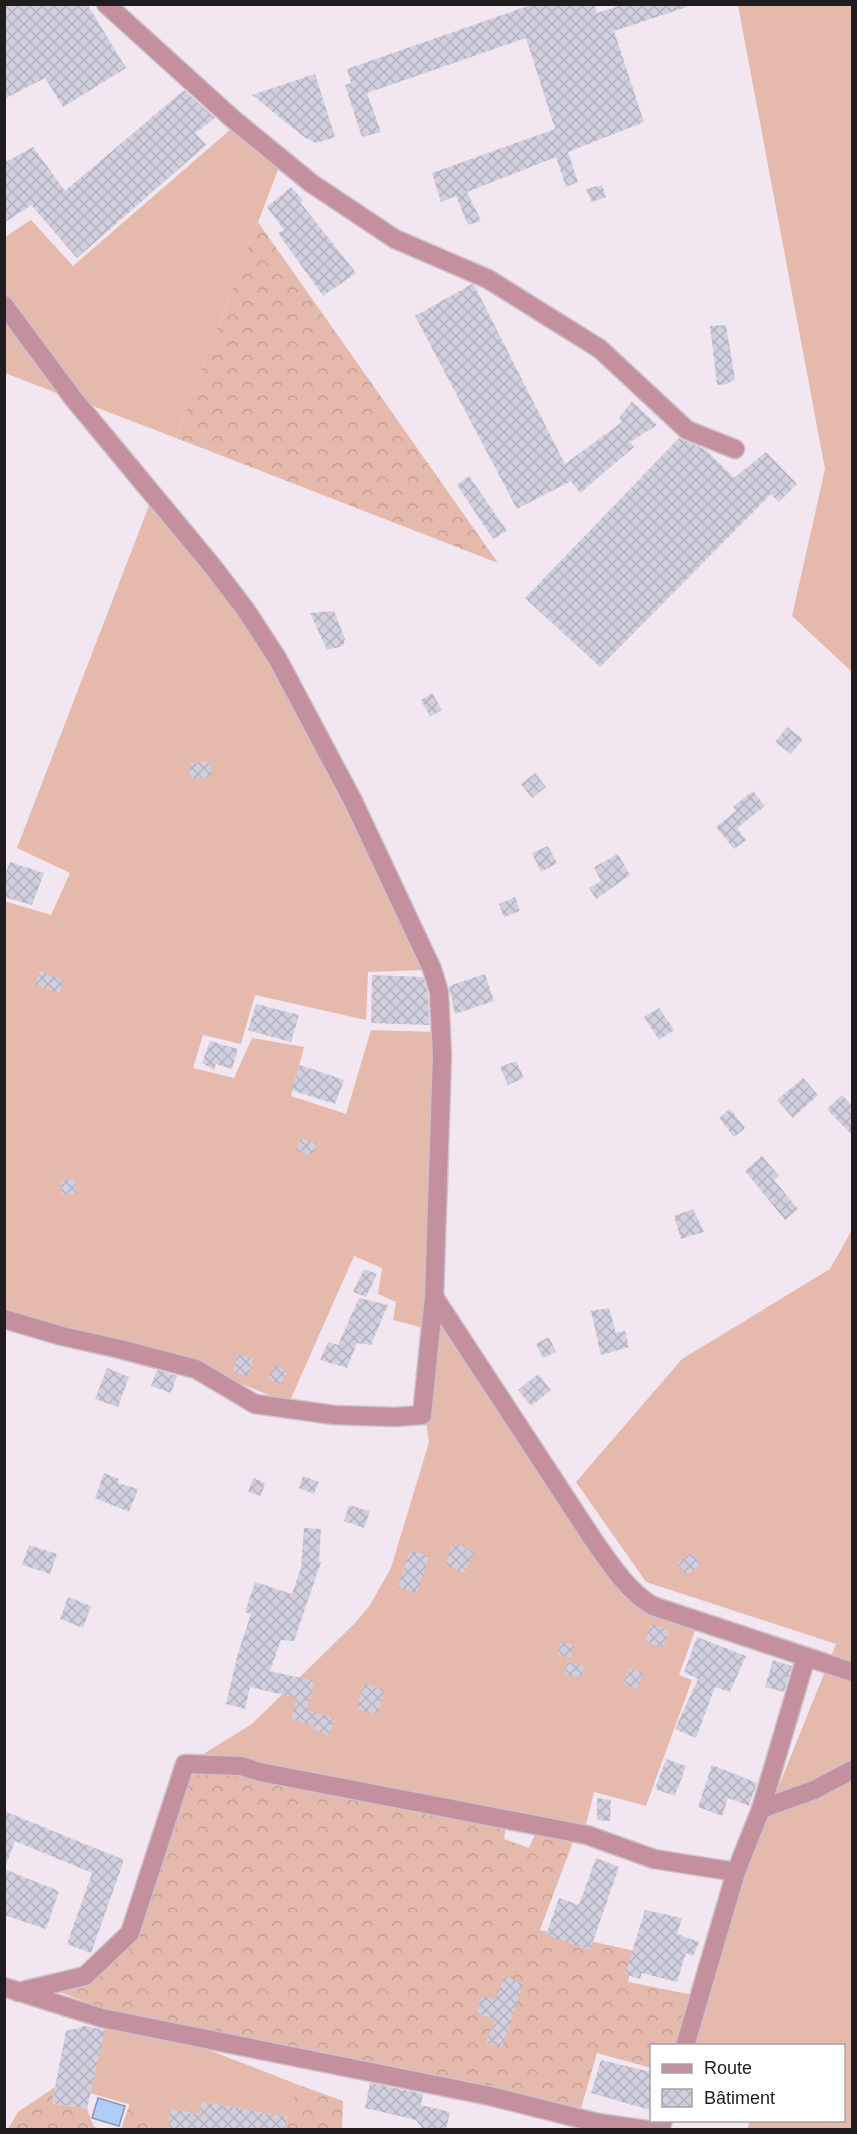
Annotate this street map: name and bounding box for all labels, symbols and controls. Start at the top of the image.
legend [650,2044,845,2122]
text: Route [704,2058,752,2078]
text: Bâtiment [704,2088,775,2108]

